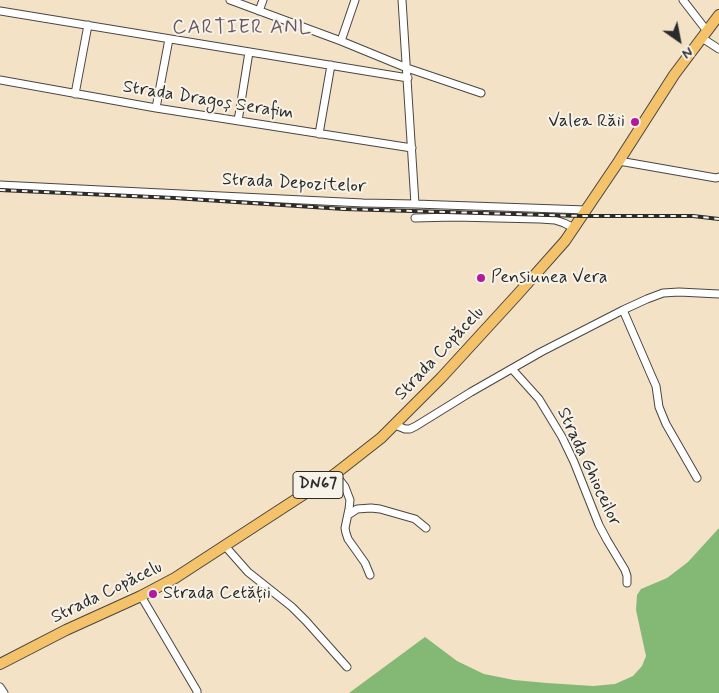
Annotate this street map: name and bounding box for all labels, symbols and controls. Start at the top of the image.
north arrow [654,15,704,65]
district label: CARTIER ANL [171,17,313,41]
text: N [678,42,696,63]
street label: Strada Dragoș Serafim [121,77,295,125]
place label: Valea Răii [548,111,625,133]
marker: Valea Răii [629,116,641,128]
street label: Strada Depozitelor [221,169,367,199]
place label: Pensiunea Vera [491,267,607,289]
marker: Pensiunea Vera [475,272,487,284]
street label: Strada Copăcelu [391,302,489,406]
street label: Strada Ghioceilor [551,404,625,530]
road number: DN67 [293,472,343,498]
street label: Strada Copăcelu [48,557,166,629]
place label: Strada Cetății [163,583,271,605]
marker: Strada Cetății [147,588,159,600]

